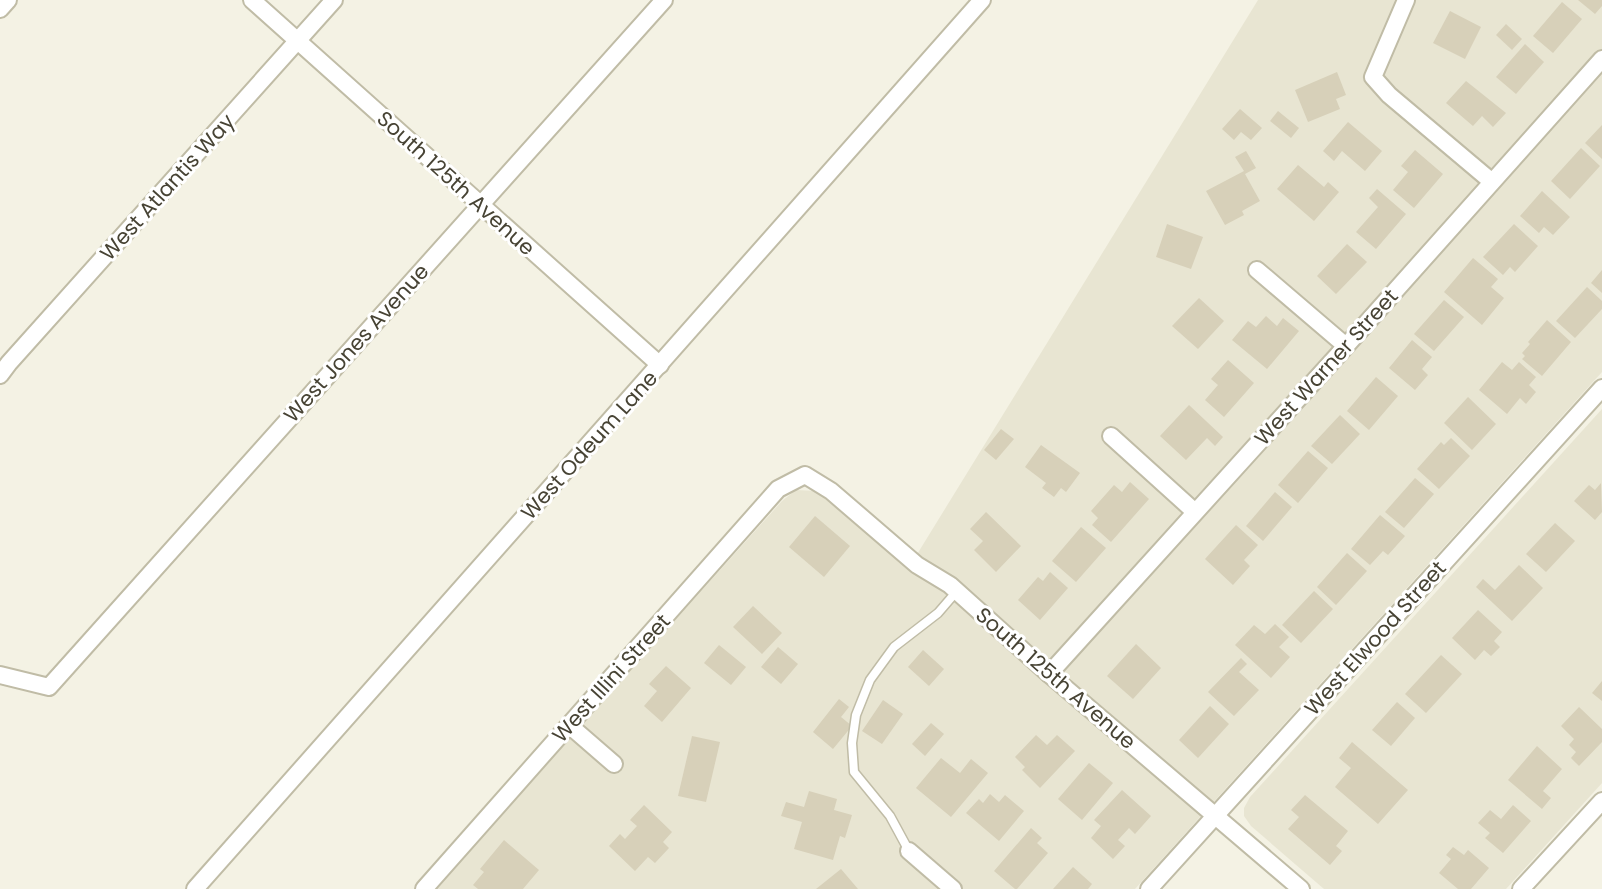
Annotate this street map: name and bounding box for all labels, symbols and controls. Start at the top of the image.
street label: South 125th Avenue [371,104,541,262]
street label: West Atlantis Way [93,107,241,267]
street label: West Jones Avenue [277,257,435,429]
street label: West Warner Street [1248,282,1404,452]
street label: West Odeum Lane [514,364,664,526]
street label: West Elwood Street [1298,554,1452,722]
street label: South 125th Avenue [970,600,1142,756]
street label: West Illini Street [545,607,677,749]

